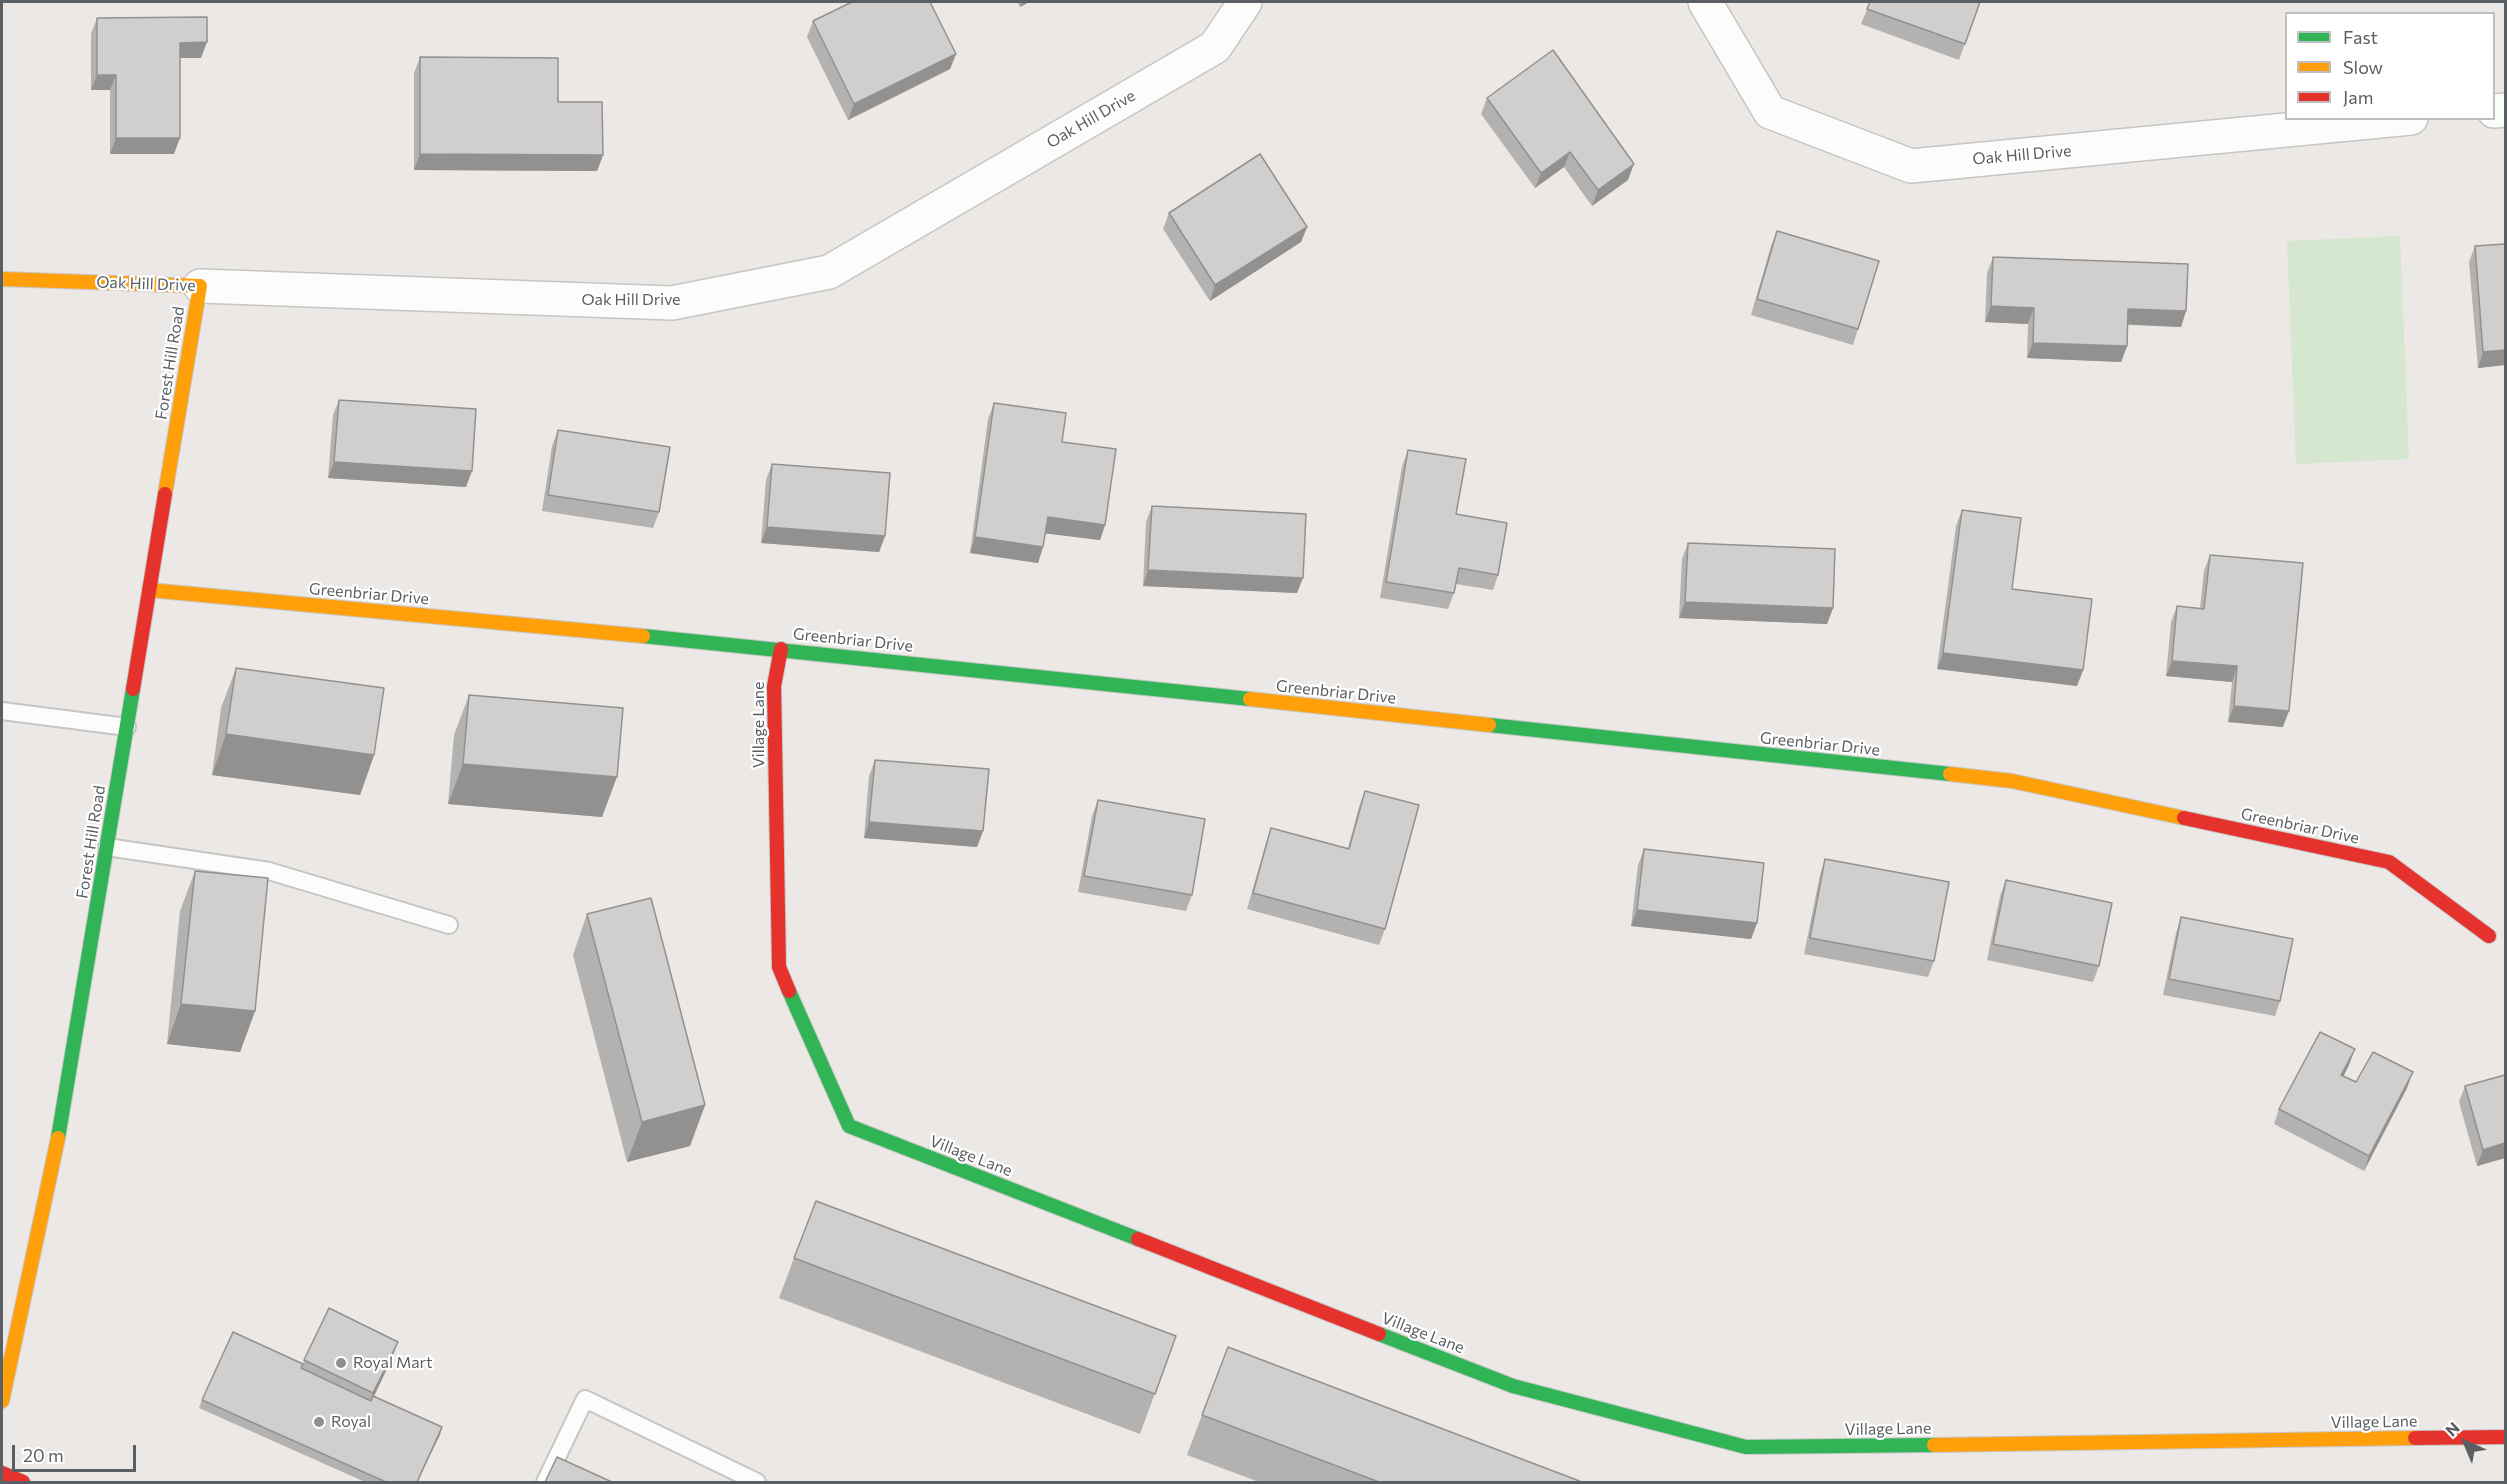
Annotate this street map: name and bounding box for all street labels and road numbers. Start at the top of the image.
street label: Oak Hill Drive [1043,86,1139,152]
street label: Oak Hill Drive [1972,141,2072,169]
street label: Oak Hill Drive [96,273,196,295]
street label: Oak Hill Drive [581,290,681,310]
street label: Forest Hill Road [152,305,188,421]
street label: Greenbriar Drive [308,579,430,609]
street label: Greenbriar Drive [792,624,914,656]
street label: Greenbriar Drive [1275,676,1397,708]
street label: Village Lane [749,682,769,768]
street label: Greenbriar Drive [1759,728,1881,760]
street label: Forest Hill Road [73,784,109,900]
street label: Greenbriar Drive [2239,804,2361,848]
street label: Village Lane [927,1131,1015,1181]
street label: Village Lane [1379,1308,1467,1358]
street label: Village Lane [2330,1412,2418,1432]
street label: Village Lane [1844,1419,1932,1439]

